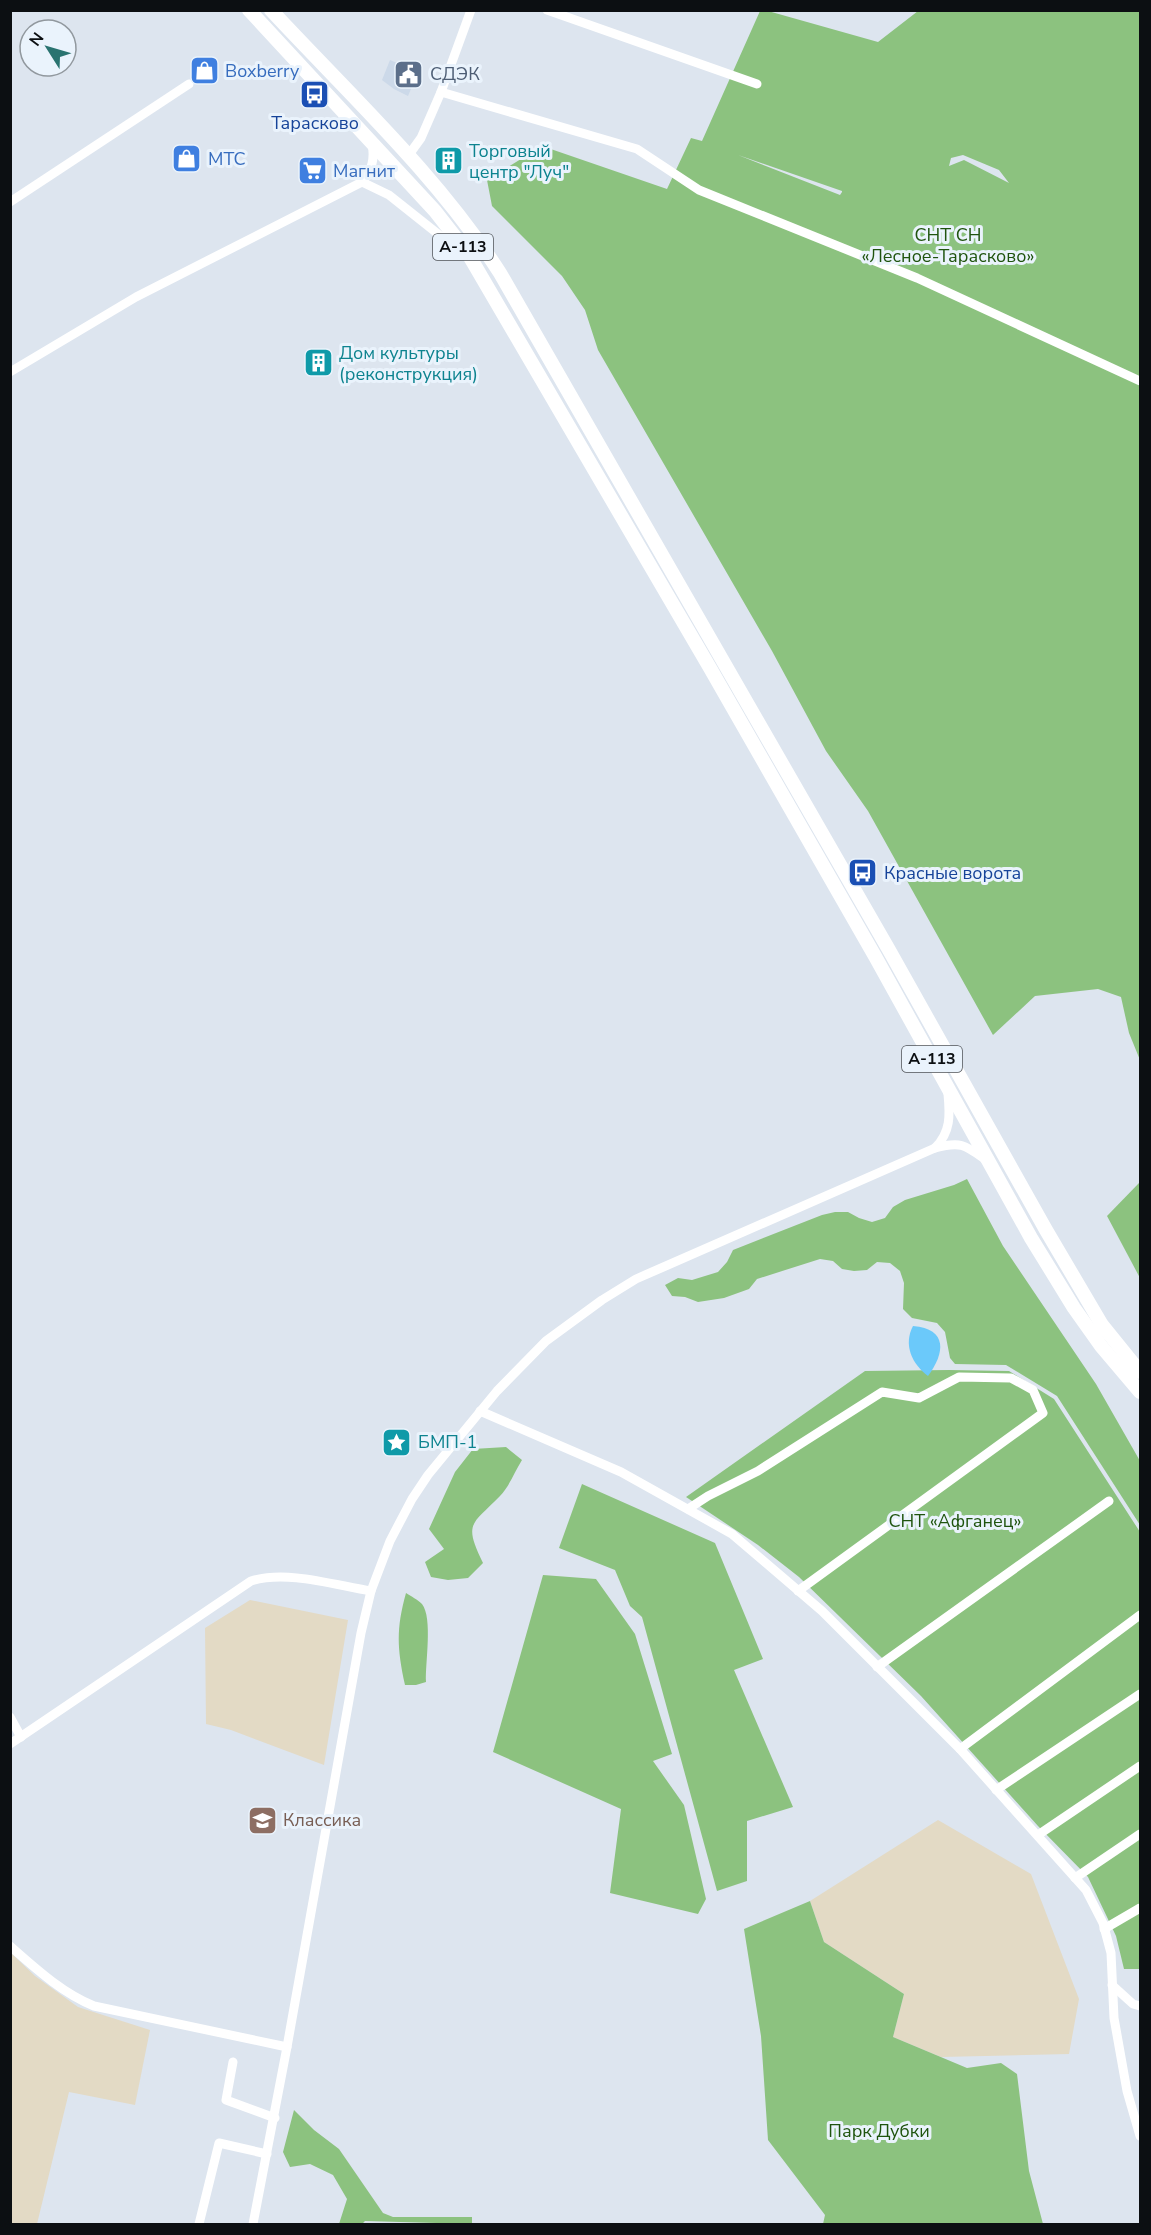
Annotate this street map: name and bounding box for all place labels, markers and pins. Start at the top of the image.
shop icon: Boxberry [188,55,220,87]
public building icon: СДЭК [393,58,425,90]
place label: Boxberry [225,59,300,83]
place label: СДЭК [430,62,480,86]
bus stop icon: Тарасково [299,78,331,110]
place label: Тарасково [271,111,359,135]
place label: Торговый центр "Луч" [469,139,569,184]
shop icon: МТС [171,143,203,175]
building icon: Торговый центр "Луч" [432,145,464,177]
place label: МТС [208,147,246,171]
supermarket icon: Магнит [296,155,328,187]
place label: Магнит [333,159,395,183]
place label: Дом культуры (реконструкция) [339,341,478,386]
building icon: Дом культуры (реконструкция) [302,347,334,379]
bus stop icon: Красные ворота [847,857,879,889]
place label: Красные ворота [884,861,1021,885]
place icon: БМП-1 [381,1426,413,1458]
place label: БМП-1 [418,1430,477,1454]
school or university icon: Классика [246,1804,278,1836]
place label: Классика [283,1808,361,1832]

